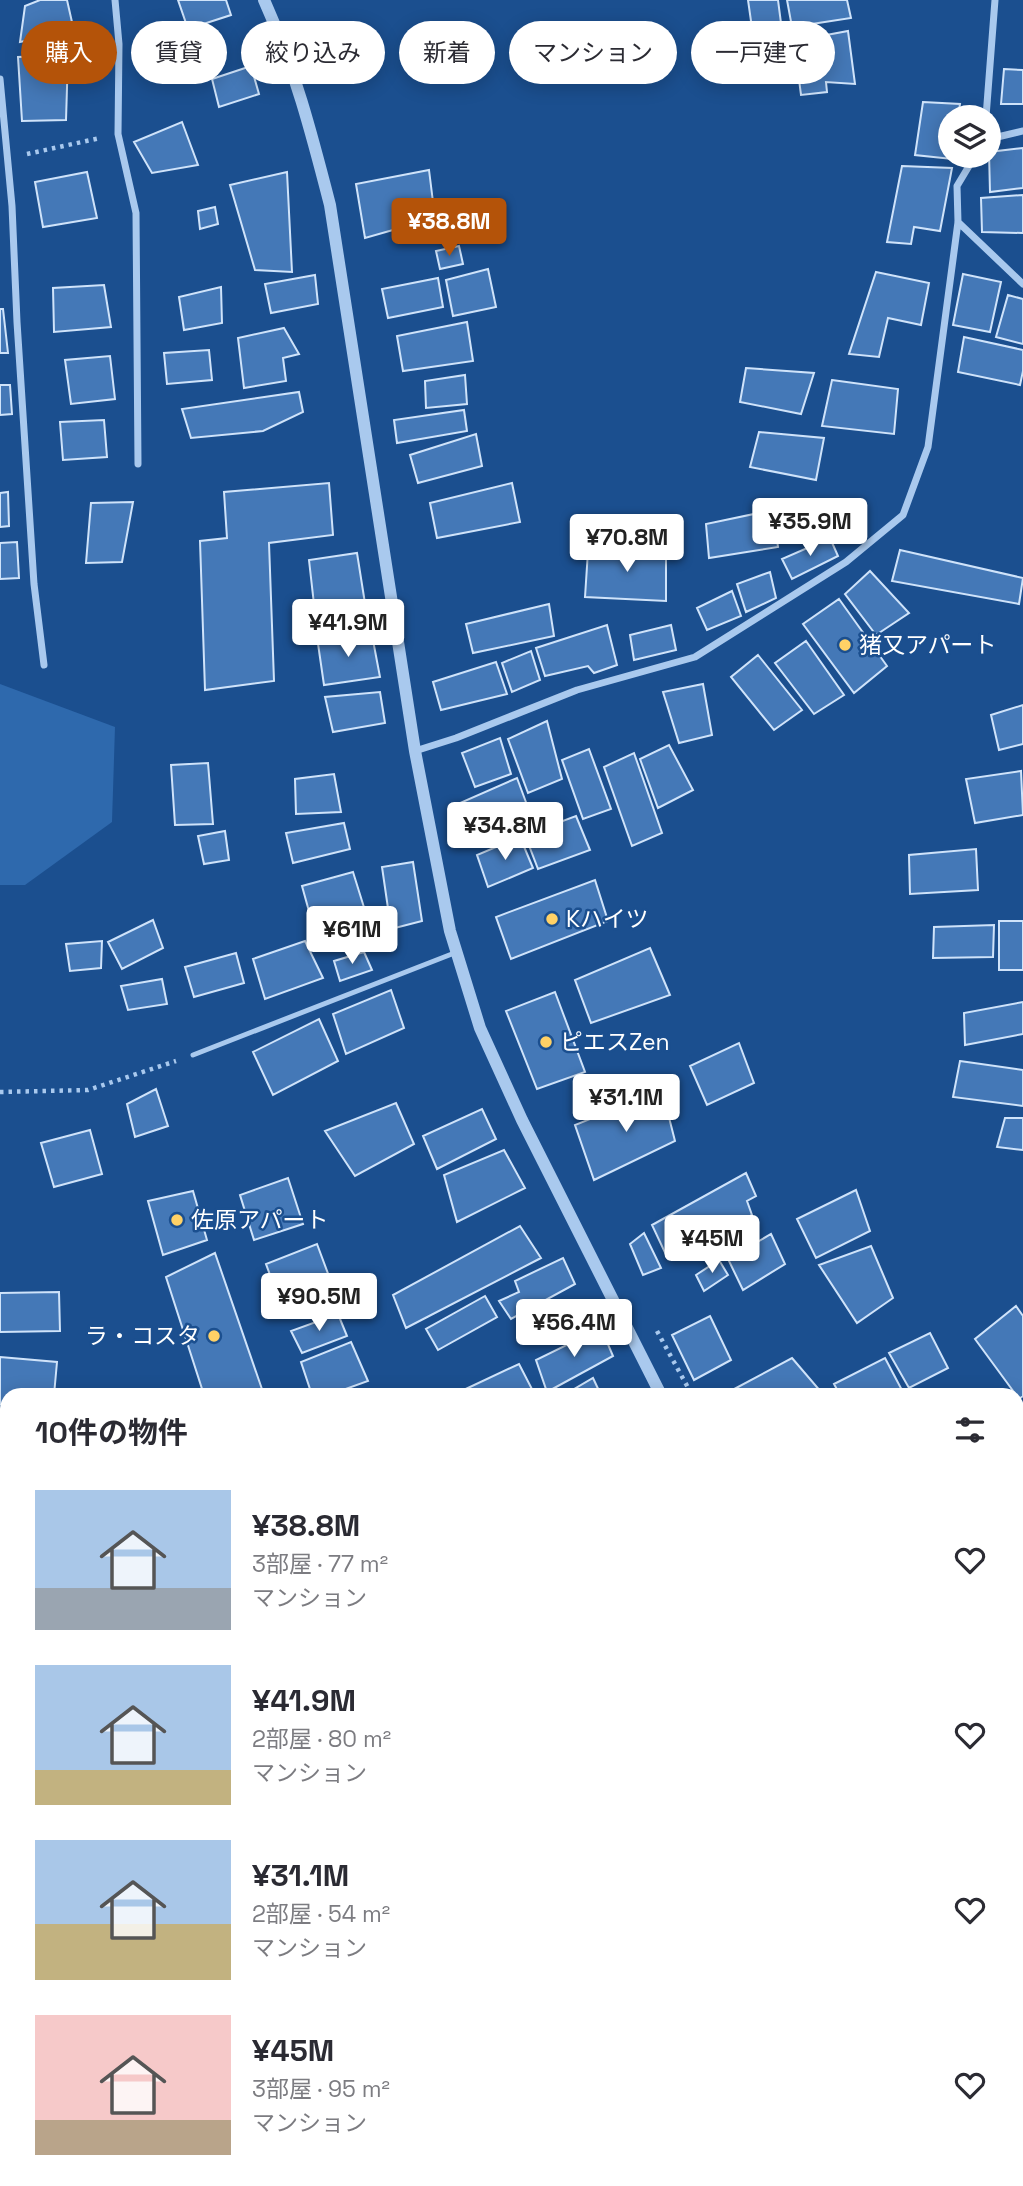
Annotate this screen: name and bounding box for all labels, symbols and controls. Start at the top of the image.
chip: 購入 [21,21,117,84]
chip: 賃貸 [131,21,227,84]
chip: 絞り込み [241,21,385,84]
chip: 新着 [399,21,495,84]
chip: マンション [509,21,677,84]
chip: 一戸建て [691,21,835,84]
map controls [938,105,1001,168]
button: layers [938,105,1001,168]
pin: ¥38.8M [392,198,506,258]
text: ¥38.8M [408,206,490,236]
pin: ¥35.9M [753,498,867,558]
text: ¥35.9M [768,506,852,536]
pin: ¥70.8M [570,514,684,574]
text: ¥70.8M [586,522,668,552]
pin: ¥41.9M [291,600,405,659]
text: ¥41.9M [308,607,388,637]
place label: 猪又アパート [859,630,997,660]
marker: 猪又アパート [837,637,853,653]
pin: ¥34.8M [448,802,562,862]
text: ¥34.8M [463,810,547,840]
place label: Kハイツ [566,904,649,934]
pin: ¥61M [311,906,393,966]
marker: Kハイツ [544,911,560,927]
text: ¥61M [322,914,382,944]
place label: ピエスZen [560,1027,670,1057]
marker: ピエスZen [538,1034,554,1050]
pin: ¥31.1M [569,1074,683,1134]
text: ¥31.1M [589,1082,663,1112]
place label: 佐原アパート [191,1205,329,1235]
marker: 佐原アパート [169,1212,185,1228]
pin: ¥45M [671,1216,753,1275]
text: ¥45M [681,1223,743,1253]
pin: ¥90.5M [262,1274,376,1333]
text: ¥90.5M [277,1281,361,1311]
pin: ¥56.4M [517,1300,631,1359]
text: ¥56.4M [532,1307,616,1337]
place label: ラ・コスタ [85,1321,200,1351]
marker: ラ・コスタ [206,1328,222,1344]
icon: filters [951,1411,989,1449]
text: 10件の物件 [35,1413,188,1452]
text: ¥38.8M [252,1506,360,1545]
icon: home [91,1518,175,1602]
icon: heart [951,1541,989,1579]
text: 3部屋 · 77 m² [252,1549,388,1579]
text: マンション [252,1583,367,1613]
text: ¥41.9M [252,1681,356,1720]
icon: home [91,1693,175,1777]
icon: heart [951,1716,989,1754]
text: 2部屋 · 80 m² [252,1724,391,1754]
text: マンション [252,1758,367,1788]
text: ¥31.1M [252,1856,349,1895]
icon: home [91,1868,175,1952]
icon: heart [951,1891,989,1929]
text: 2部屋 · 54 m² [252,1899,390,1929]
text: マンション [252,1933,367,1963]
text: ¥45M [252,2031,334,2070]
icon: home [91,2043,175,2127]
icon: heart [951,2066,989,2104]
text: 3部屋 · 95 m² [252,2074,390,2104]
text: マンション [252,2108,367,2138]

